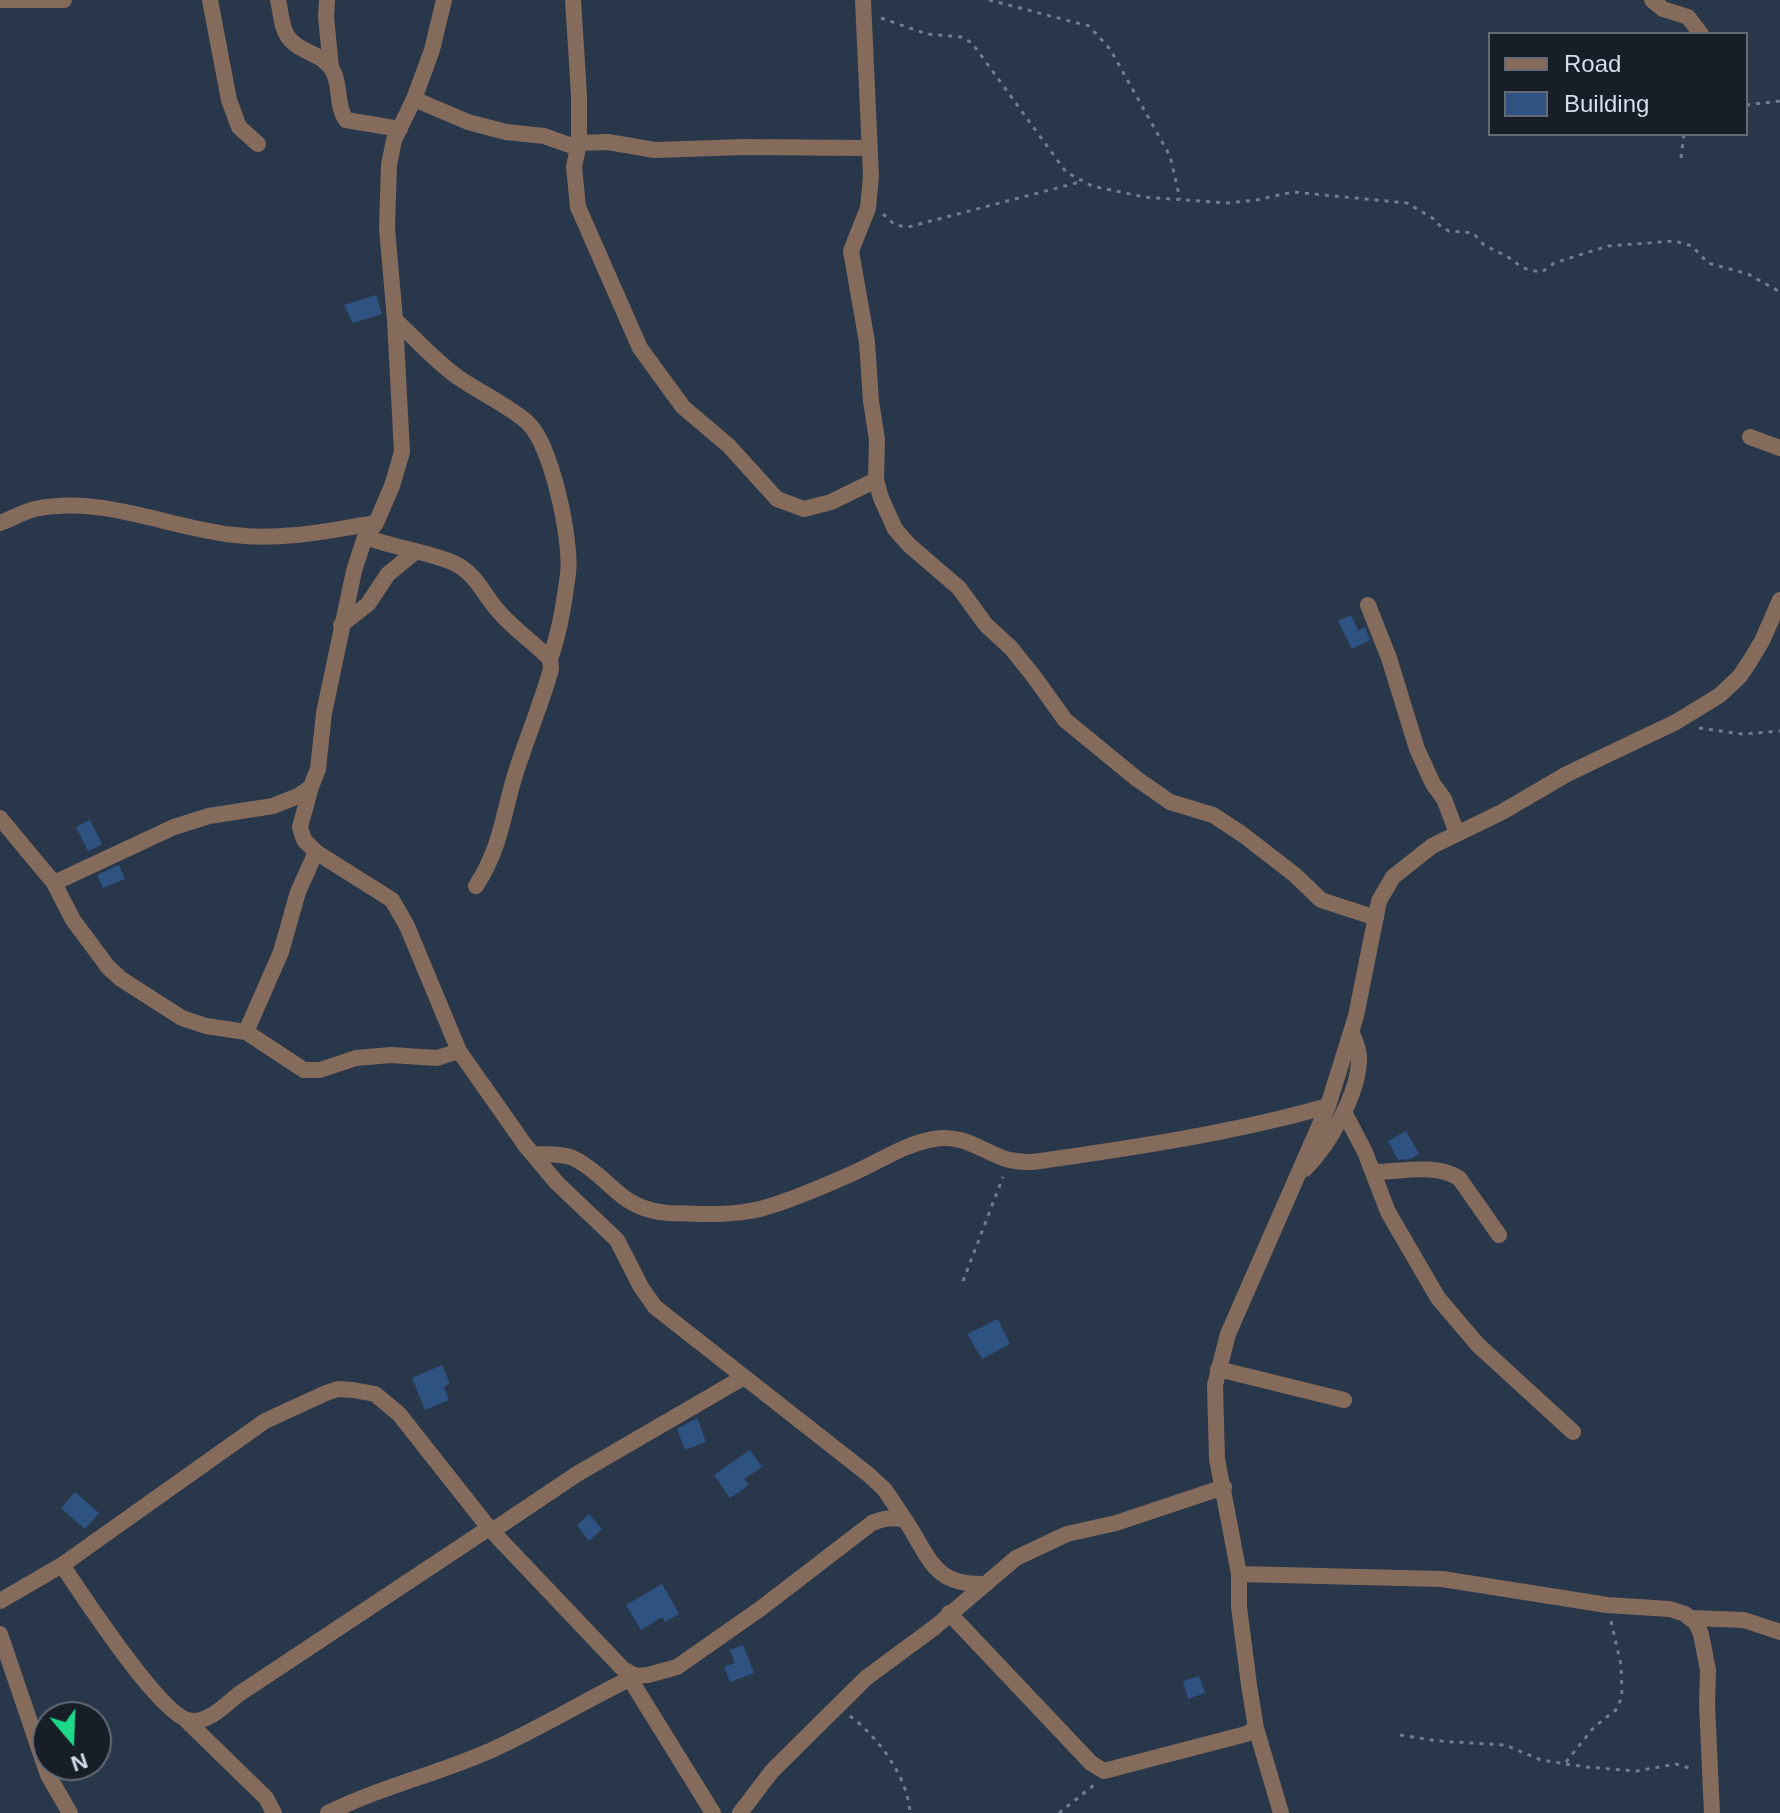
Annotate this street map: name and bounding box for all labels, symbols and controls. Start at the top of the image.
legend [1488,32,1748,136]
text: Road [1564,50,1621,77]
text: Building [1564,90,1649,117]
north arrow [32,1701,112,1781]
text: N [68,1748,91,1777]

